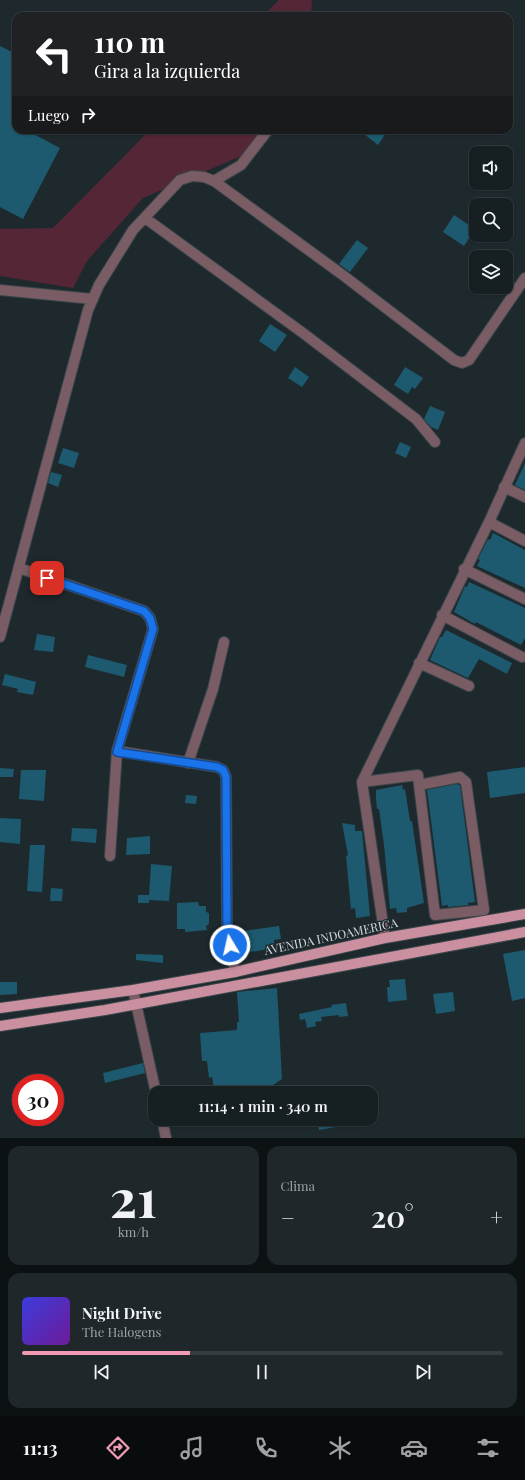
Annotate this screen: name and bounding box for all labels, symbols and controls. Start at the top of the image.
text: 110 m [94,23,165,60]
icon: left [28,28,80,80]
text: Gira a la izquierda [94,59,240,83]
icon: right [77,104,99,126]
text: Luego [28,105,69,125]
map controls [469,146,513,294]
button: sound [469,146,513,190]
button: search [469,198,513,242]
button: layers [469,250,513,294]
pin [30,561,64,595]
icon: arrive [36,567,58,589]
street label: AVENIDA INDOAMERICA [262,914,399,958]
position arrow [209,924,251,966]
speed limit sign: 30 [12,1074,64,1126]
text: 11:14 · 1 min · 340 m [198,1096,328,1116]
text: 21 [110,1162,157,1231]
text: Clima [281,1177,315,1194]
text: 20° [371,1196,414,1236]
text: − [281,1202,295,1232]
text: + [490,1202,503,1232]
text: km/h [118,1223,149,1240]
text: Night Drive [82,1303,162,1323]
text: The Halogens [82,1323,161,1340]
icon: previous [91,1361,113,1383]
icon: pause [251,1361,273,1383]
icon: next [412,1361,434,1383]
icon: directions [104,1434,132,1462]
icon: music [178,1434,206,1462]
icon: phone [252,1434,280,1462]
icon: climate [326,1434,354,1462]
icon: car [400,1434,428,1462]
icon: filters [474,1434,502,1462]
text: 11:13 [23,1436,58,1460]

